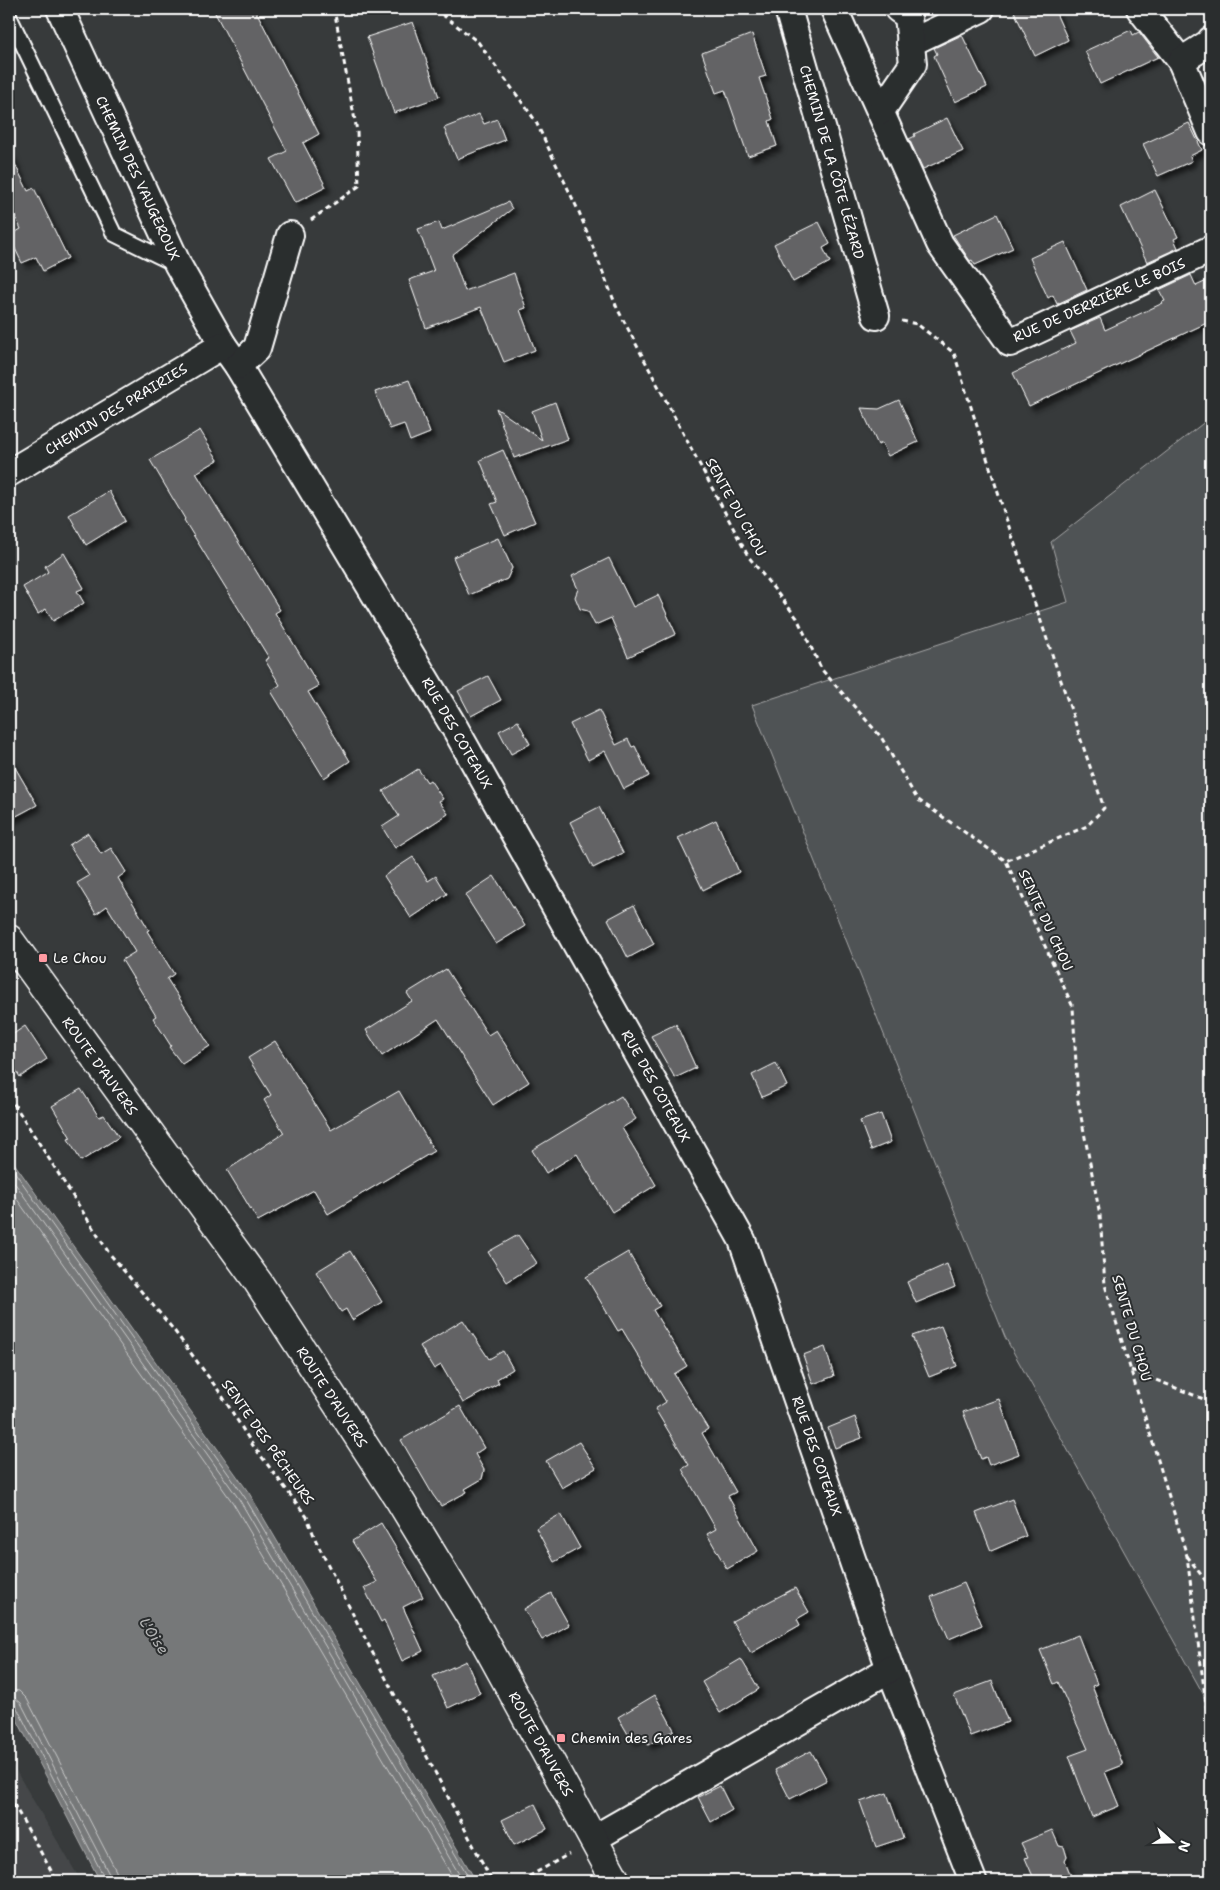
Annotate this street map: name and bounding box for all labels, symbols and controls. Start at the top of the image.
street label: CHEMIN DE LA CÔTE LÉZARD [796,63,868,261]
street label: CHEMIN DES VAUGEROUX [92,93,184,263]
street label: RUE DE DERRIÈRE LE BOIS [1010,254,1188,346]
street label: CHEMIN DES PRAIRIES [42,359,191,459]
street label: SENTE DU CHOU [701,455,771,559]
street label: RUE DES COTEAUX [418,674,496,792]
street label: SENTE DU CHOU [1015,866,1077,974]
place label: Le Chou [53,949,107,967]
marker: Le Chou [37,952,49,964]
street label: ROUTE D'AUVERS [58,1013,142,1119]
street label: RUE DES COTEAUX [618,1027,694,1145]
street label: SENTE DU CHOU [1108,1273,1156,1383]
street label: ROUTE D'AUVERS [293,1343,372,1451]
street label: SENTE DES PÊCHEURS [218,1376,318,1508]
street label: RUE DES COTEAUX [788,1394,846,1518]
water label: L'Oise [135,1614,173,1658]
street label: ROUTE D'AUVERS [505,1688,577,1800]
place label: Chemin des Gares [571,1729,693,1747]
marker: Chemin des Gares [555,1732,567,1744]
north arrow [1148,1818,1198,1868]
text: N [1174,1838,1195,1855]

